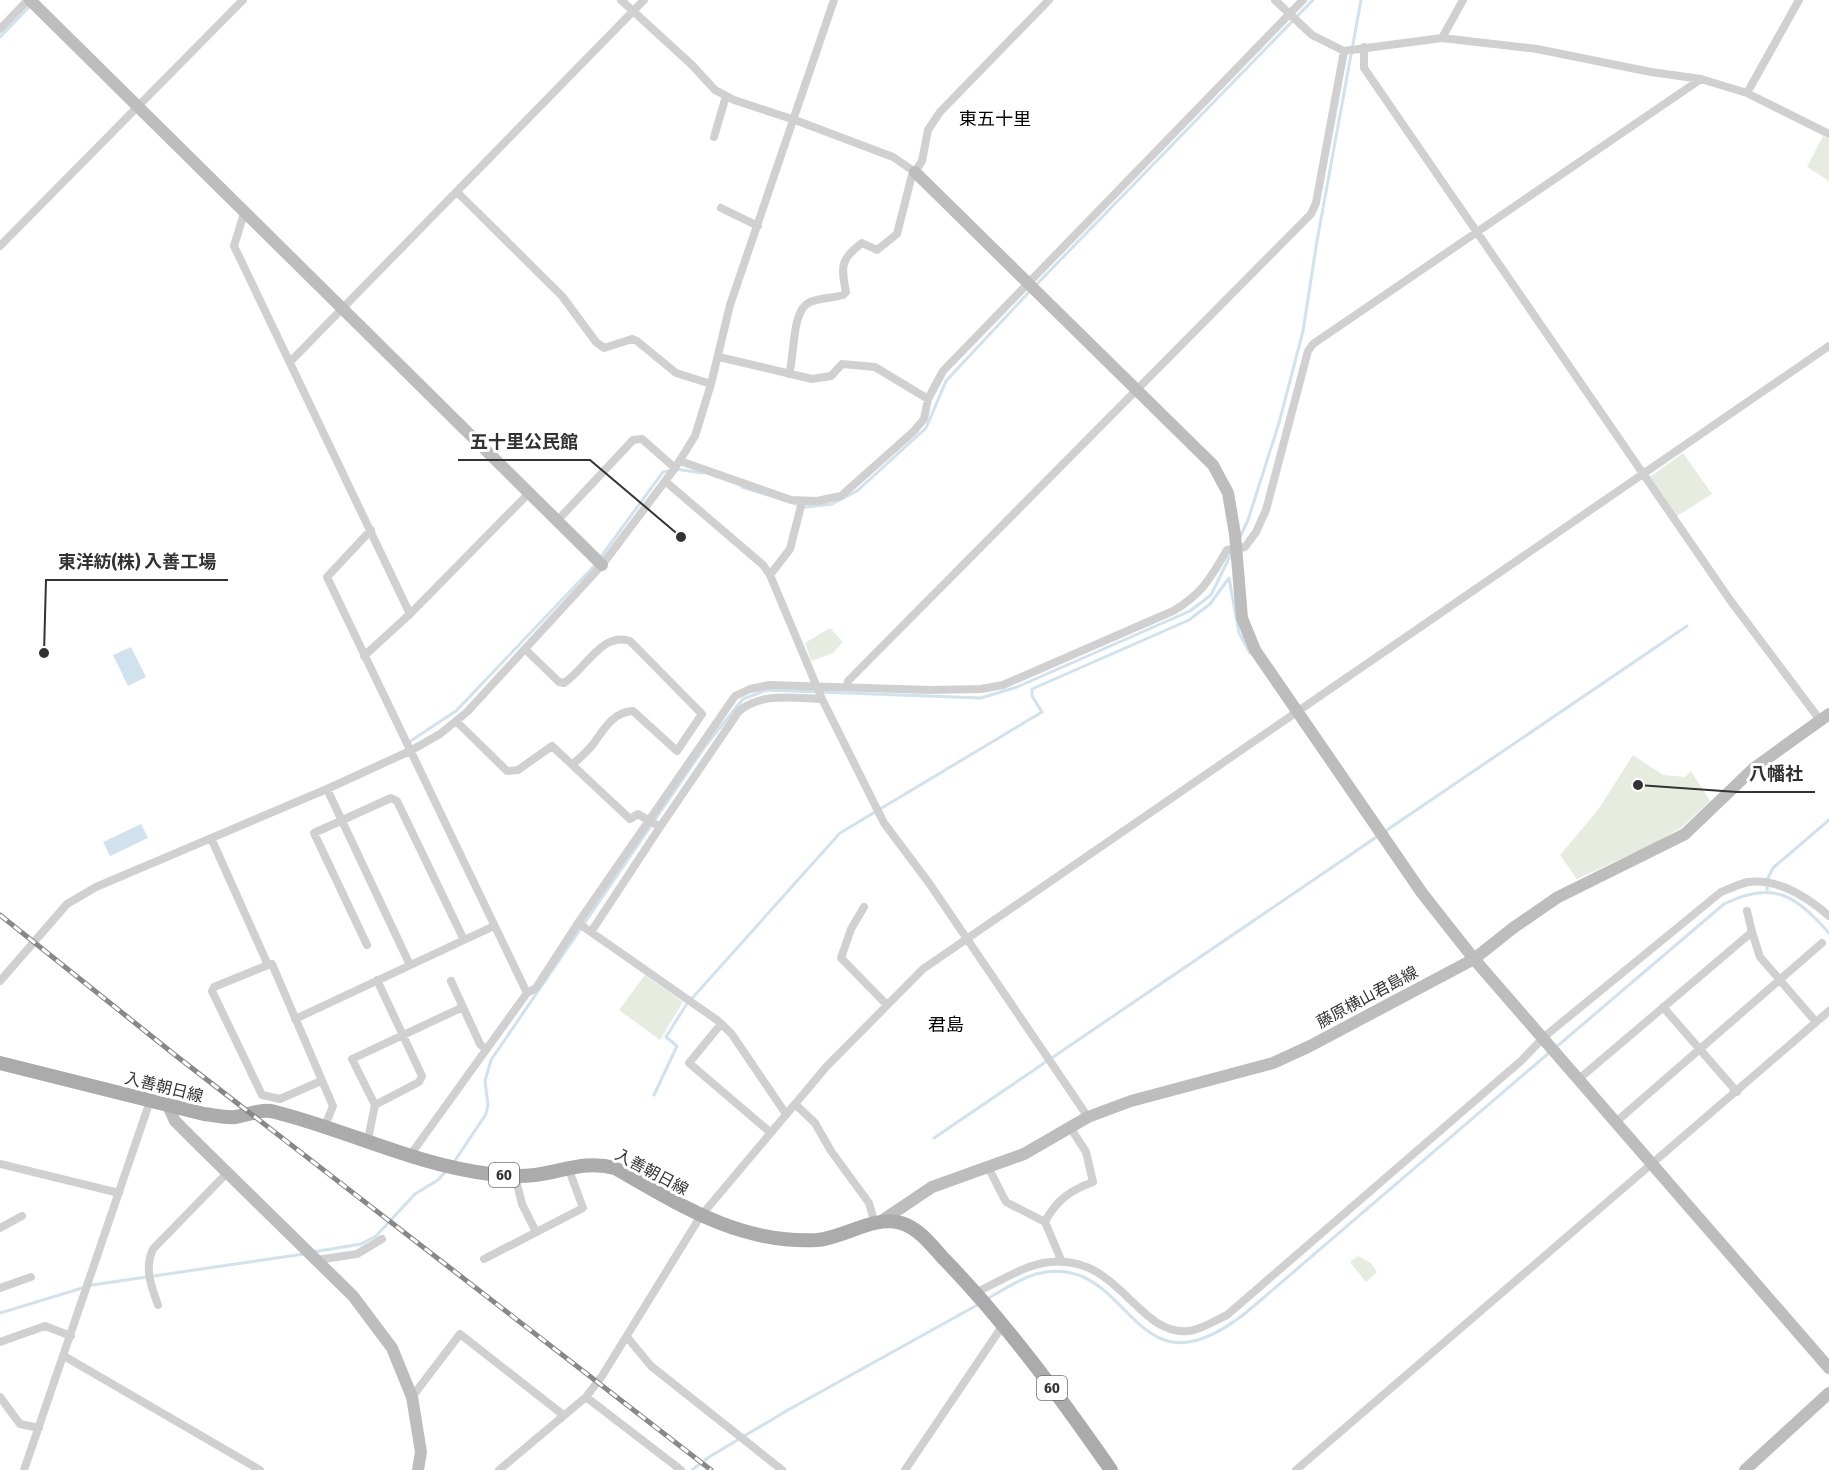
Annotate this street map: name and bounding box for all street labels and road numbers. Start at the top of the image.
street label: 藤原横山君島線 [1313,962,1421,1032]
street label: 入善朝日線 [123,1068,205,1106]
street label: 入善朝日線 [612,1145,692,1199]
road number: 60 [489,1163,519,1187]
road number: 60 [1037,1376,1067,1400]

